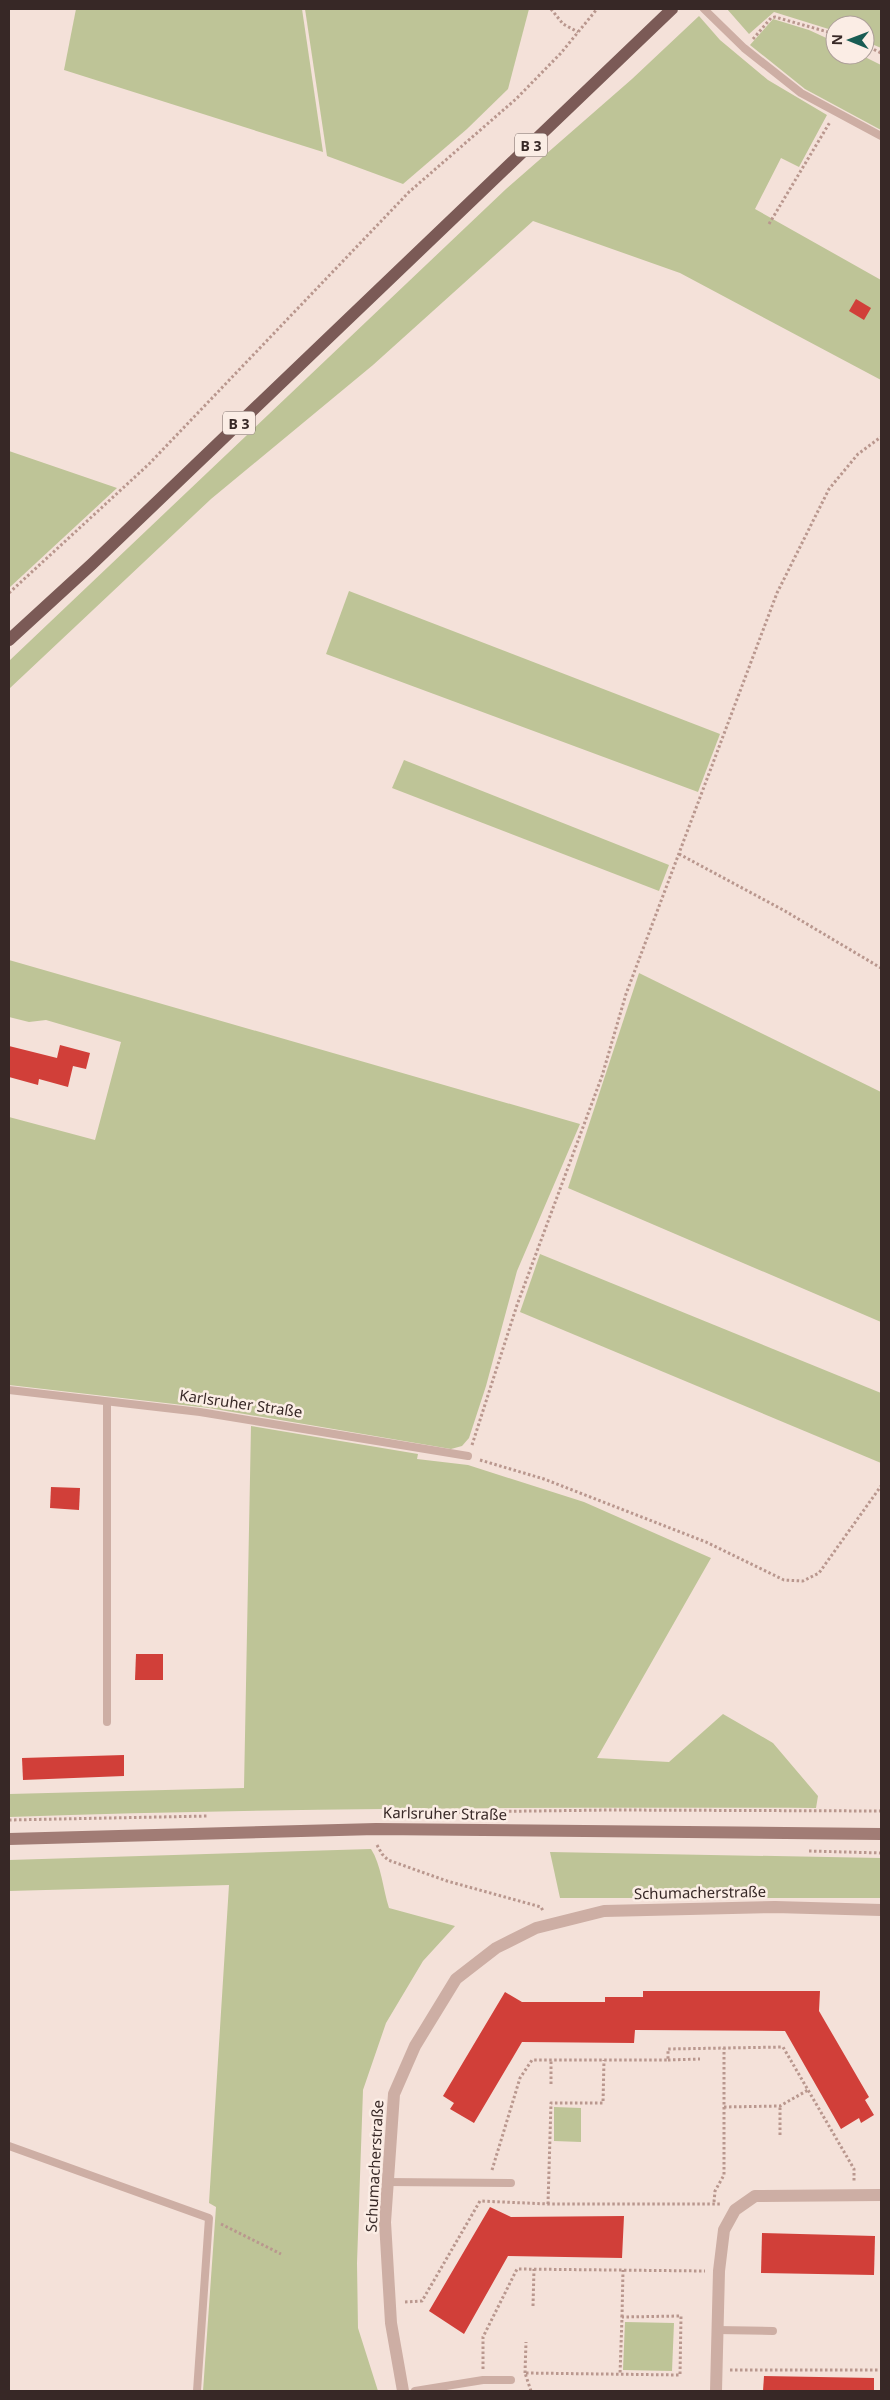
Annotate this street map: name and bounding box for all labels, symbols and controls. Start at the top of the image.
north arrow [825,15,875,65]
text: N [827,34,846,46]
road number: B 3 [515,134,547,156]
road number: B 3 [223,412,255,434]
street label: Karlsruher Straße [178,1384,304,1422]
street label: Karlsruher Straße [383,1802,507,1824]
street label: Schumacherstraße [634,1881,766,1903]
street label: Schumacherstraße [361,2099,387,2233]

